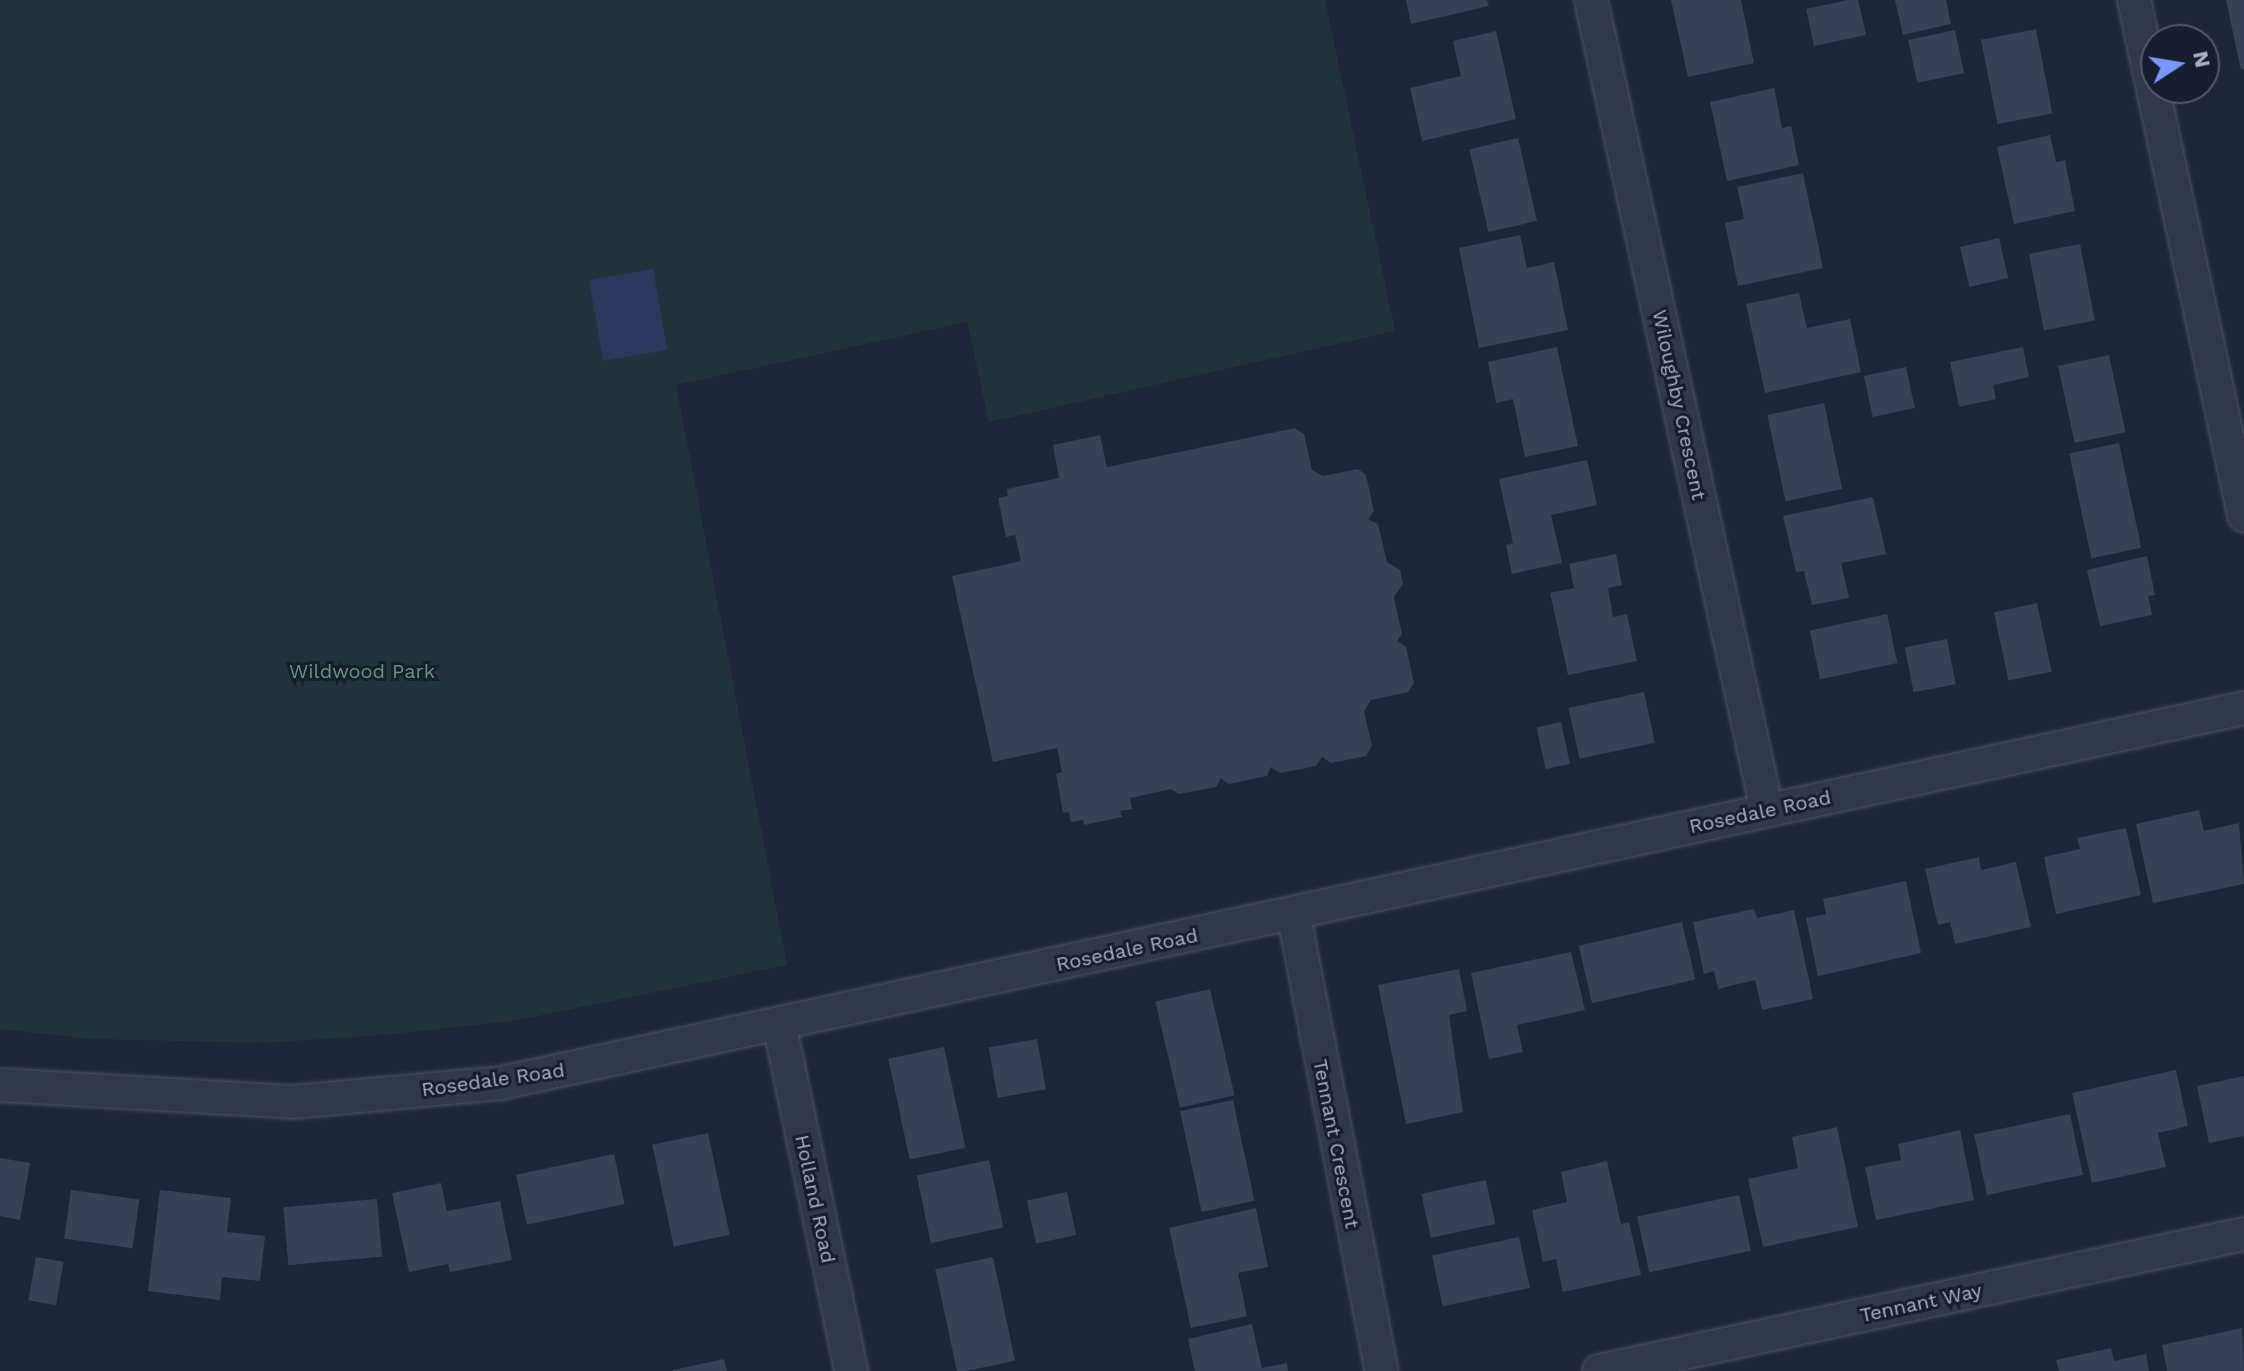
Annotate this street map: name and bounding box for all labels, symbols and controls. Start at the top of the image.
north arrow [2140,24,2220,104]
text: N [2188,49,2216,70]
street label: Wiloughby Crescent [1647,307,1711,503]
park label: Wildwood Park [289,659,435,683]
street label: Rosedale Road [1687,785,1833,839]
street label: Rosedale Road [1054,923,1200,977]
street label: Tennant Crescent [1308,1057,1364,1231]
street label: Rosedale Road [420,1058,566,1102]
street label: Holland Road [790,1133,840,1265]
street label: Tennant Way [1858,1278,1984,1328]

